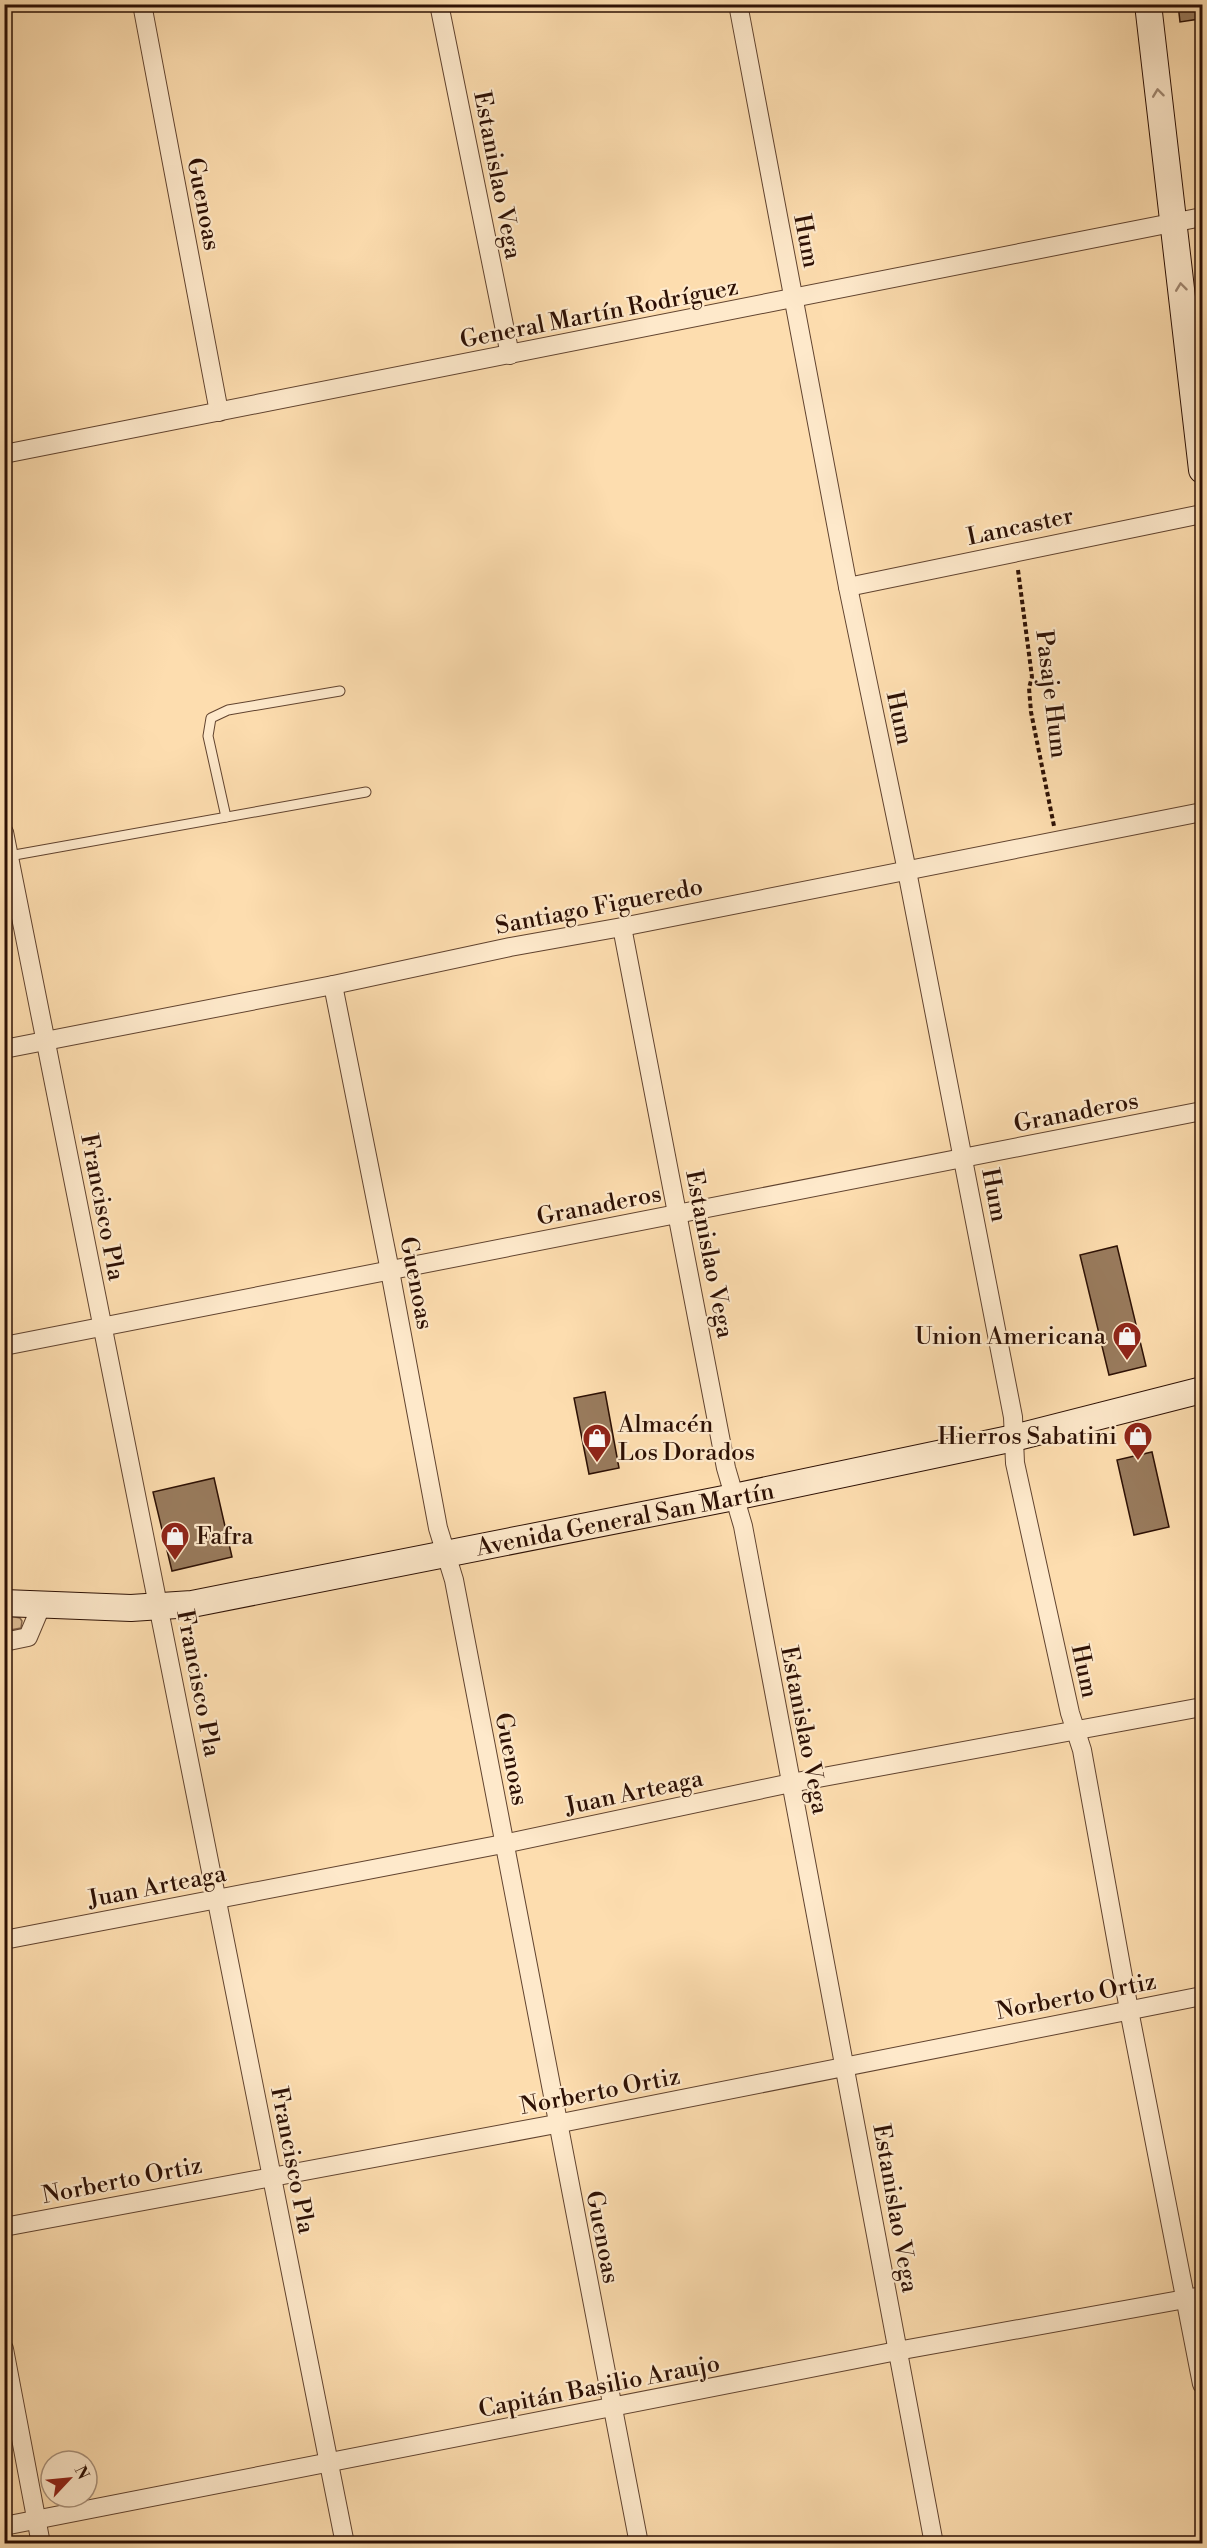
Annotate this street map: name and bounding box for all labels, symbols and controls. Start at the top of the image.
street label: Estanislao Vega [466,89,528,263]
one-way arrow [1153,89,1165,98]
street label: Guenoas [179,155,227,253]
street label: Hum [786,212,826,271]
street label: General Martín Rodríguez [458,272,741,356]
one-way arrow [1175,282,1188,292]
street label: Lancaster [964,501,1076,553]
street label: Pasaje Hum [1028,628,1074,760]
street label: Hum [879,689,919,748]
street label: Santiago Figueredo [493,872,705,942]
street label: Granaderos [1011,1086,1141,1140]
street label: Francisco Pla [73,1131,131,1284]
street label: Hum [974,1166,1014,1225]
street label: Estanislao Vega [678,1168,740,1342]
street label: Granaderos [534,1179,664,1233]
street label: Guenoas [392,1234,440,1332]
shop icon: Union Americana [1111,1320,1143,1362]
place label: Union Americana [915,1322,1107,1352]
place label: Almacén Los Dorados [617,1410,755,1468]
shop icon: Hierros Sabatini [1122,1420,1154,1462]
shop icon: Almacén Los Dorados [581,1422,613,1464]
place label: Hierros Sabatini [937,1422,1117,1452]
street label: Avenida General San Martín [473,1476,777,1564]
shop icon: Fafra [159,1520,191,1562]
place label: Fafra [196,1522,254,1552]
street label: Francisco Pla [169,1607,227,1760]
street label: Hum [1064,1642,1104,1701]
street label: Estanislao Vega [773,1644,835,1818]
street label: Guenoas [487,1710,535,1808]
street label: Juan Arteaga [562,1764,707,1822]
street label: Juan Arteaga [85,1859,230,1915]
street label: Norberto Ortiz [994,1967,1159,2027]
street label: Norberto Ortiz [518,2062,683,2122]
street label: Francisco Pla [263,2084,321,2237]
street label: Estanislao Vega [865,2122,925,2296]
street label: Norberto Ortiz [40,2151,205,2211]
street label: Guenoas [578,2188,626,2286]
street label: Capitán Basilio Araujo [476,2349,722,2425]
north arrow [39,2449,99,2509]
text: N [70,2463,93,2483]

